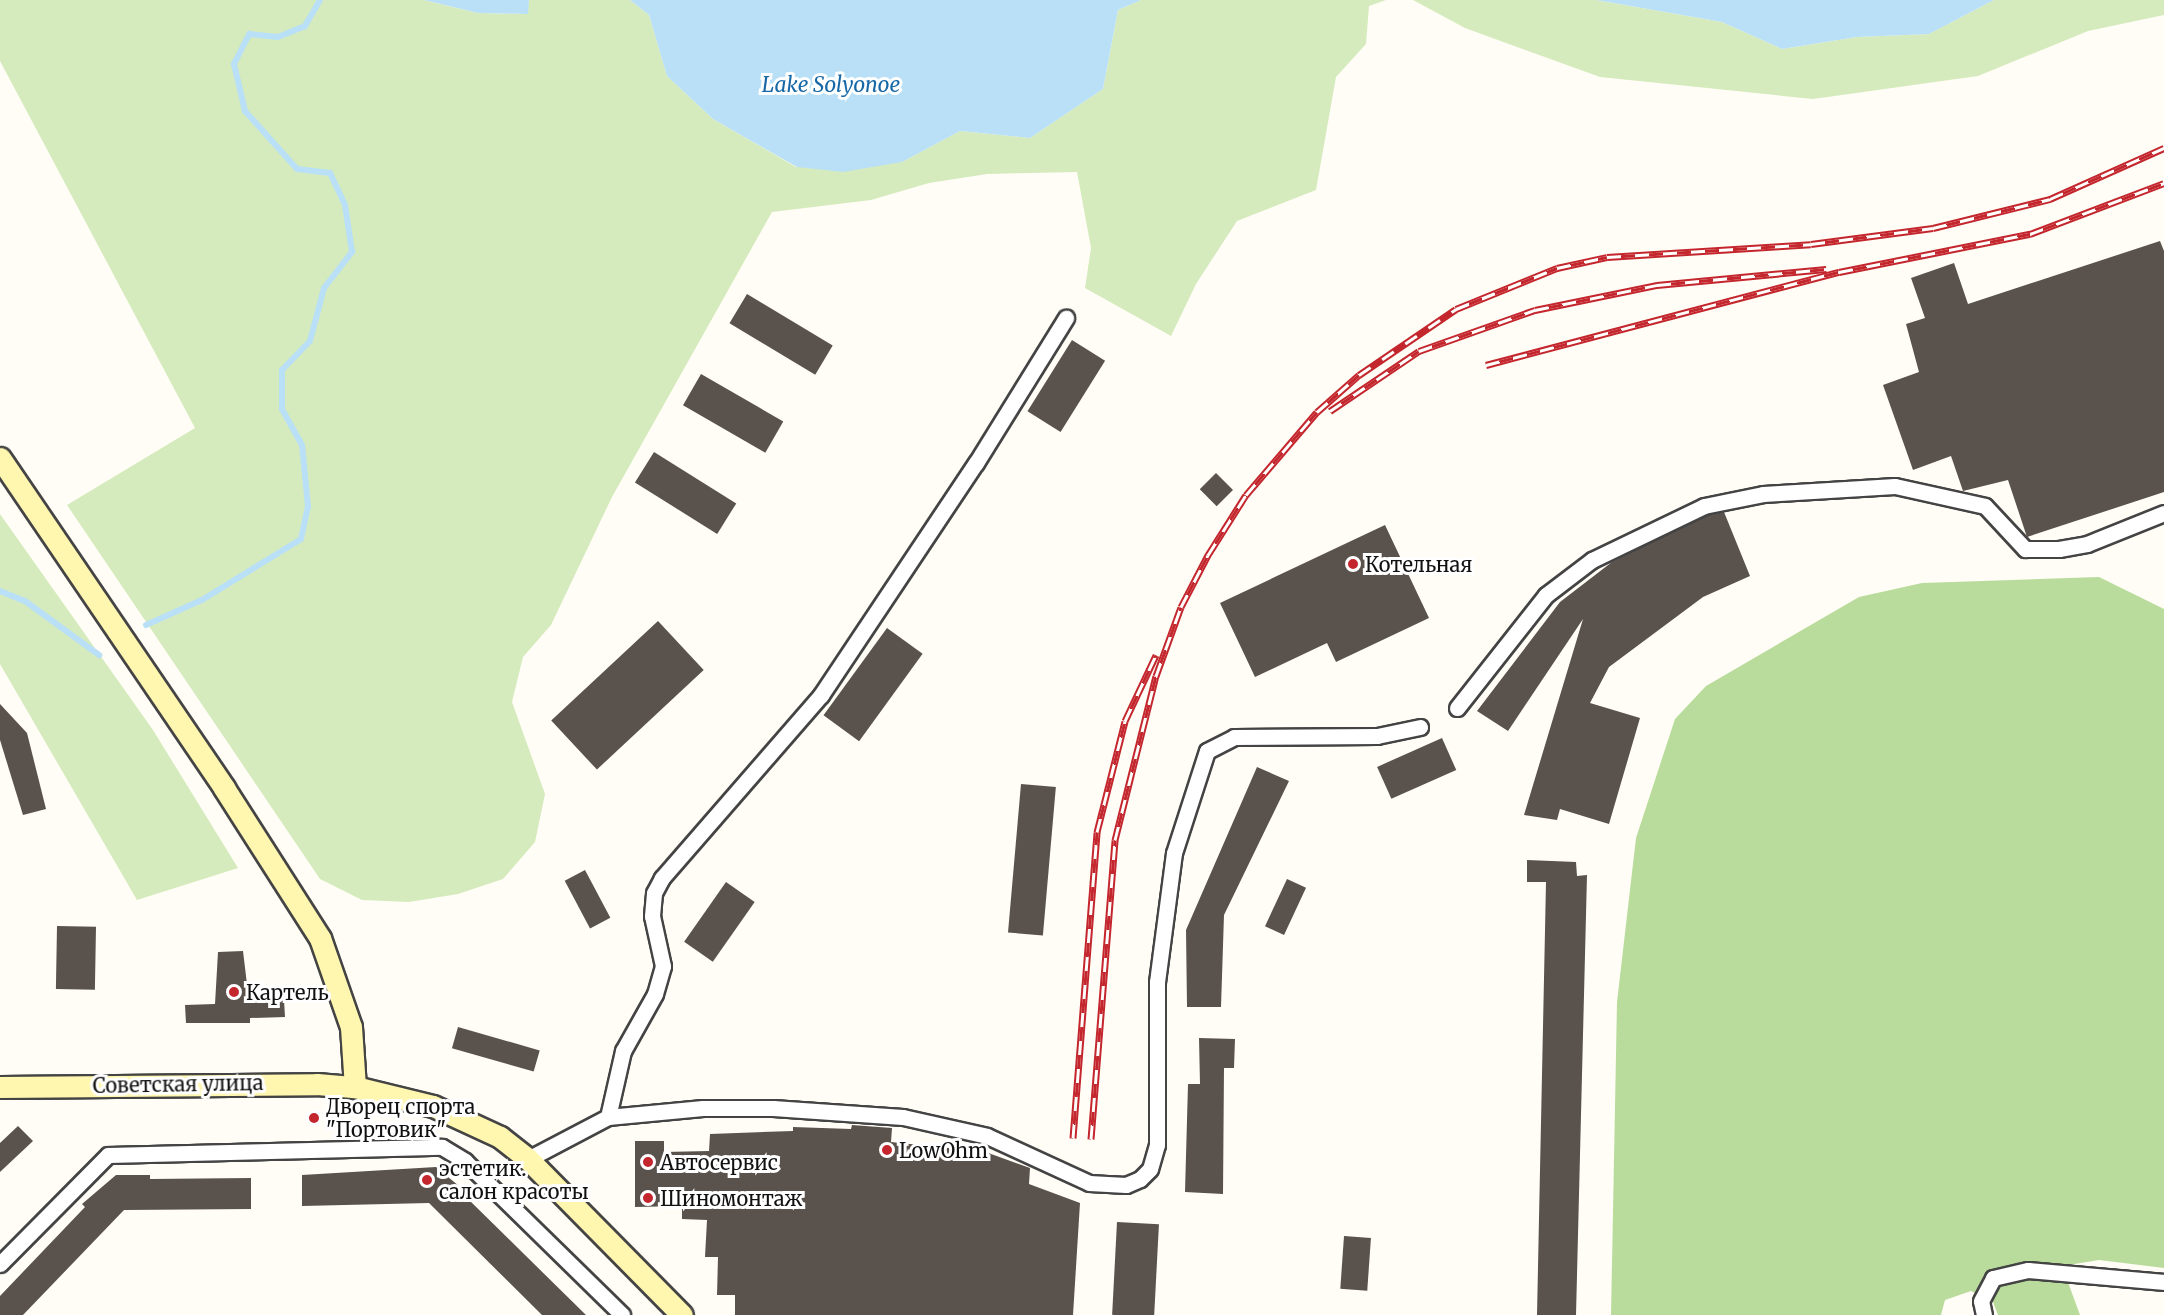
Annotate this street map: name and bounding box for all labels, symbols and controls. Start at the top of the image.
water label: Lake Solyonoe [762,72,900,98]
place label: Котельная [1365,552,1472,576]
marker: Котельная [1346,557,1360,571]
place label: Картель [246,980,329,1004]
marker: Картель [227,985,241,999]
street label: Советская улица [92,1071,264,1097]
place label: Дворец спорта "Портовик" [326,1094,475,1141]
marker: Дворец спорта "Портовик" [307,1111,321,1125]
place label: LowOhm [899,1138,988,1162]
marker: LowOhm [880,1143,894,1157]
place label: Автосервис [660,1150,778,1174]
marker: Автосервис [641,1155,655,1169]
place label: эстетик. салон красоты [439,1156,589,1203]
marker: эстетик. салон красоты [420,1173,434,1187]
place label: Шиномонтаж [660,1186,803,1210]
marker: Шиномонтаж [641,1191,655,1205]

